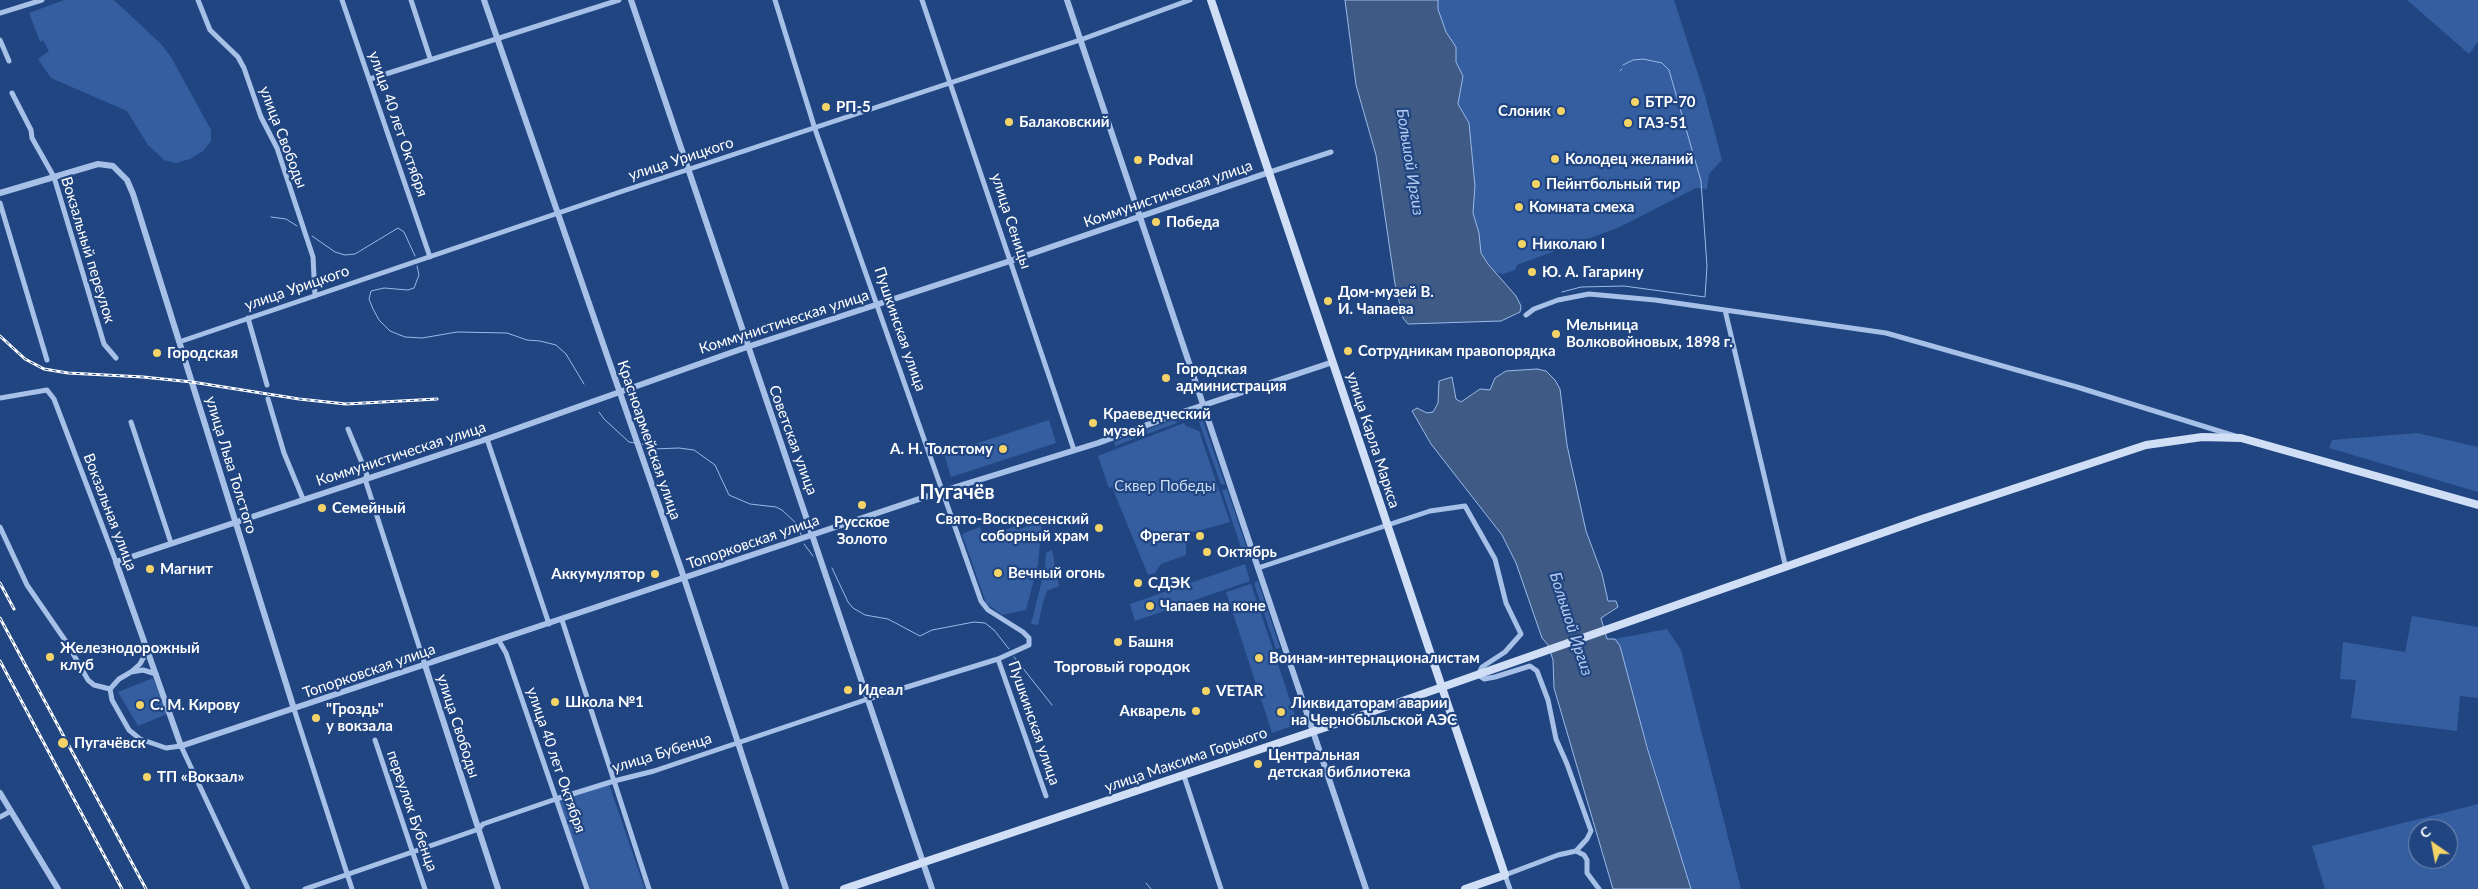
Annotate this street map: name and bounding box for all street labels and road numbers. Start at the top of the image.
street label: улица 40 лет Октября [365,49,431,199]
street label: улица Свободы [255,83,311,191]
street label: улица Урицкого [626,134,736,184]
street label: Коммунистическая улица [1081,157,1255,231]
street label: улица Сеницы [987,171,1035,271]
street label: Вокзальный переулок [57,175,119,325]
street label: улица Урицкого [242,262,352,314]
street label: Пушкинская улица [870,264,930,394]
street label: Коммунистическая улица [697,286,871,358]
street label: Красноармейская улица [613,358,685,522]
street label: улица Карла Маркса [1342,370,1404,510]
street label: Советская улица [765,383,821,497]
street label: улица Льва Толстого [202,394,260,536]
street label: Коммунистическая улица [314,418,488,490]
street label: Вокзальная улица [79,451,141,573]
street label: Топорковская улица [684,511,822,573]
street label: Топорковская улица [300,640,438,702]
street label: Пушкинская улица [1004,658,1064,788]
street label: улица Свободы [433,672,483,780]
street label: улица 40 лет Октября [523,685,589,835]
street label: улица Максима Горького [1102,724,1270,796]
street label: улица Бубенца [610,729,714,777]
street label: переулок Бубенца [383,748,441,874]

